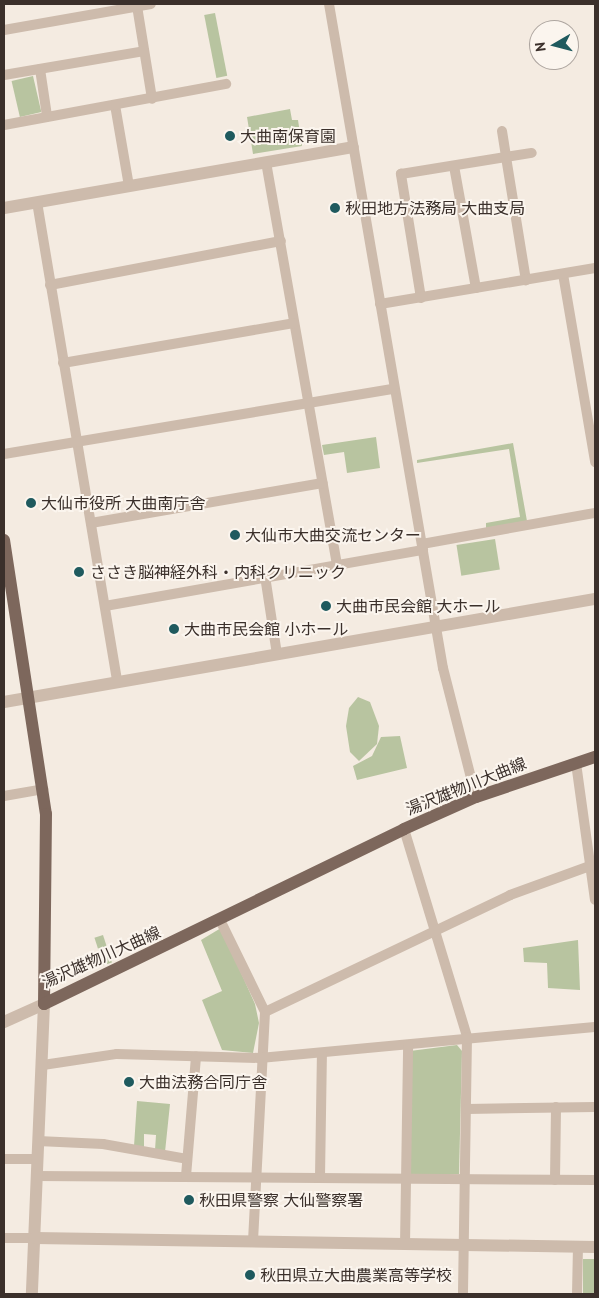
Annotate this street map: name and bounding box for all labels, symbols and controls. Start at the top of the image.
north arrow [529,20,579,70]
text: N [531,41,550,53]
place label: 大曲南保育園 [240,126,336,146]
marker: 大曲南保育園 [224,130,236,142]
place label: 秋田地方法務局 大曲支局 [345,198,525,218]
marker: 秋田地方法務局 大曲支局 [329,202,341,214]
place label: 大仙市役所 大曲南庁舎 [41,493,205,513]
marker: 大仙市役所 大曲南庁舎 [25,497,37,509]
place label: 大仙市大曲交流センター [245,525,421,545]
marker: 大仙市大曲交流センター [229,529,241,541]
place label: ささき脳神経外科・内科クリニック [90,562,346,582]
marker: ささき脳神経外科・内科クリニック [72,565,86,579]
place label: 大曲市民会館 大ホール [336,596,500,616]
marker: 大曲市民会館 大ホール [320,600,332,612]
place label: 大曲市民会館 小ホール [184,619,348,639]
marker: 大曲市民会館 小ホール [168,623,180,635]
street label: 湯沢雄物川大曲線 [403,753,529,819]
street label: 湯沢雄物川大曲線 [39,922,163,992]
place label: 大曲法務合同庁舎 [139,1072,267,1092]
marker: 大曲法務合同庁舎 [123,1076,135,1088]
place label: 秋田県警察 大仙警察署 [199,1190,363,1210]
marker: 秋田県警察 大仙警察署 [183,1194,195,1206]
place label: 秋田県立大曲農業高等学校 [260,1265,452,1285]
marker: 秋田県立大曲農業高等学校 [244,1269,256,1281]

